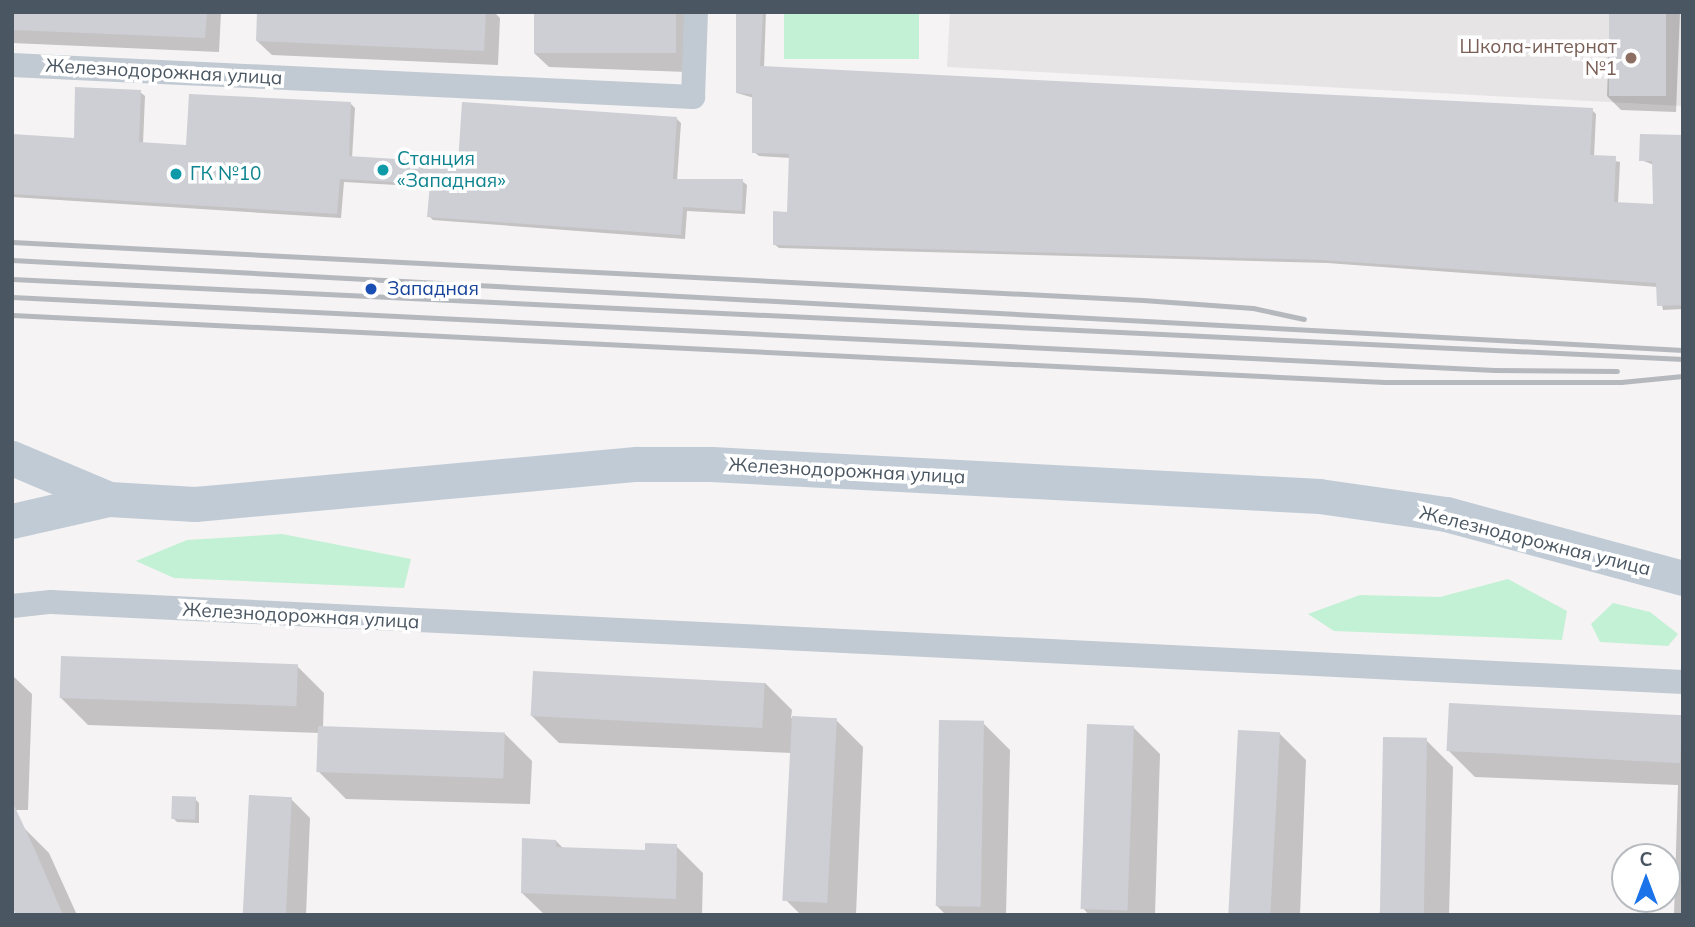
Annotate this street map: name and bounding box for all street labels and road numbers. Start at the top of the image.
street label: Железнодорожная улица [45,54,283,90]
street label: Железнодорожная улица [728,453,966,489]
street label: Железнодорожная улица [1417,501,1653,581]
street label: Железнодорожная улица [182,598,420,634]

